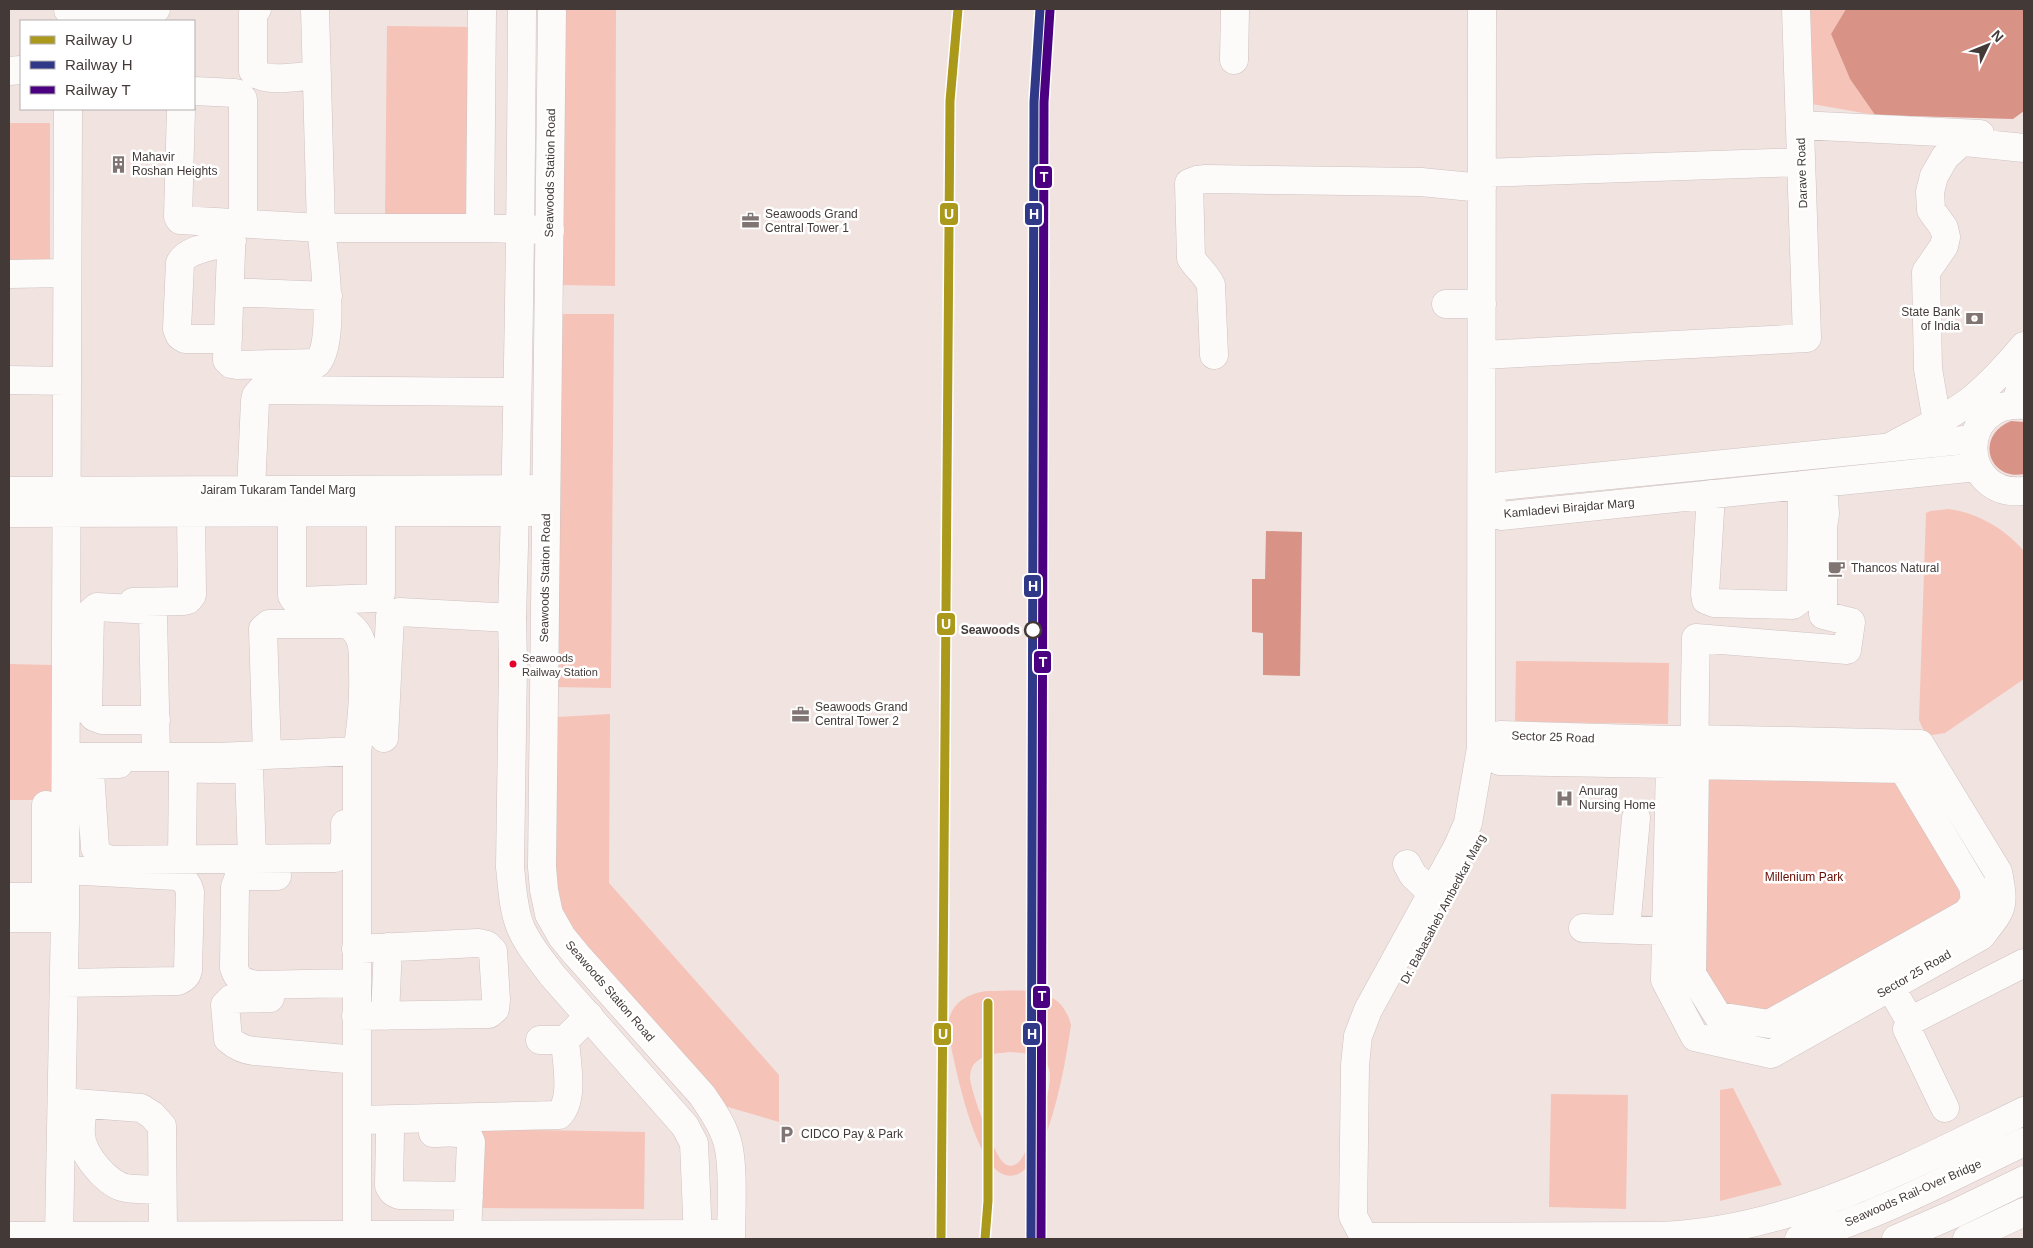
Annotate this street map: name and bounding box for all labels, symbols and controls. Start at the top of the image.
legend [20,20,195,110]
north arrow [1963,20,2013,70]
text: N [1988,27,2007,45]
text: Railway U [65,31,133,48]
text: Railway H [65,56,133,73]
text: Railway T [65,81,131,98]
street label: Seawoods Station Road [542,109,558,237]
street label: Darave Road [1794,137,1810,209]
place label: Mahavir Roshan Heights [132,150,217,178]
building icon: Mahavir Roshan Heights [108,154,128,174]
line badge: T [1034,165,1053,189]
text: T [1040,169,1049,185]
line badge: U [939,202,959,226]
line badge: H [1024,202,1043,226]
text: U [944,206,954,222]
text: H [1029,206,1039,222]
place label: Seawoods Grand Central Tower 1 [765,207,858,235]
office icon: Seawoods Grand Central Tower 1 [741,211,761,231]
place label: State Bank of India [1901,305,1961,333]
bank icon: State Bank of India [1964,309,1984,329]
street label: Jairam Tukaram Tandel Marg [200,483,356,497]
street label: Kamladevi Birajdar Marg [1503,495,1635,521]
street label: Seawoods Station Road [537,514,553,642]
cafe icon: Thancos Natural [1827,558,1847,578]
place label: Thancos Natural [1851,561,1939,575]
line badge: H [1023,574,1042,598]
text: H [1028,578,1038,594]
line badge: U [936,612,956,636]
text: U [941,616,951,632]
marker: Seawoods [1024,621,1042,639]
place label: Seawoods [961,623,1020,637]
line badge: T [1033,650,1052,674]
place label: Seawoods Railway Station [522,652,598,678]
text: T [1039,654,1048,670]
marker: Seawoods Railway Station [508,659,518,669]
place label: Seawoods Grand Central Tower 2 [815,700,908,728]
office icon: Seawoods Grand Central Tower 2 [791,704,811,724]
street label: Sector 25 Road [1511,729,1595,745]
place label: Anurag Nursing Home [1579,784,1656,812]
hospital icon: Anurag Nursing Home [1555,788,1575,808]
street label: Dr. Babasaheb Ambedkar Marg [1398,832,1488,986]
park label: Millenium Park [1765,870,1844,884]
street label: Seawoods Station Road [562,938,658,1044]
street label: Sector 25 Road [1874,947,1954,1001]
line badge: T [1032,985,1051,1009]
text: T [1038,988,1047,1004]
line badge: U [933,1022,952,1046]
line badge: H [1022,1022,1041,1046]
text: U [938,1026,948,1042]
text: H [1027,1026,1037,1042]
parking icon: CIDCO Pay & Park [777,1124,797,1144]
place label: CIDCO Pay & Park [801,1127,904,1141]
street label: Seawoods Rail-Over Bridge [1843,1156,1984,1230]

